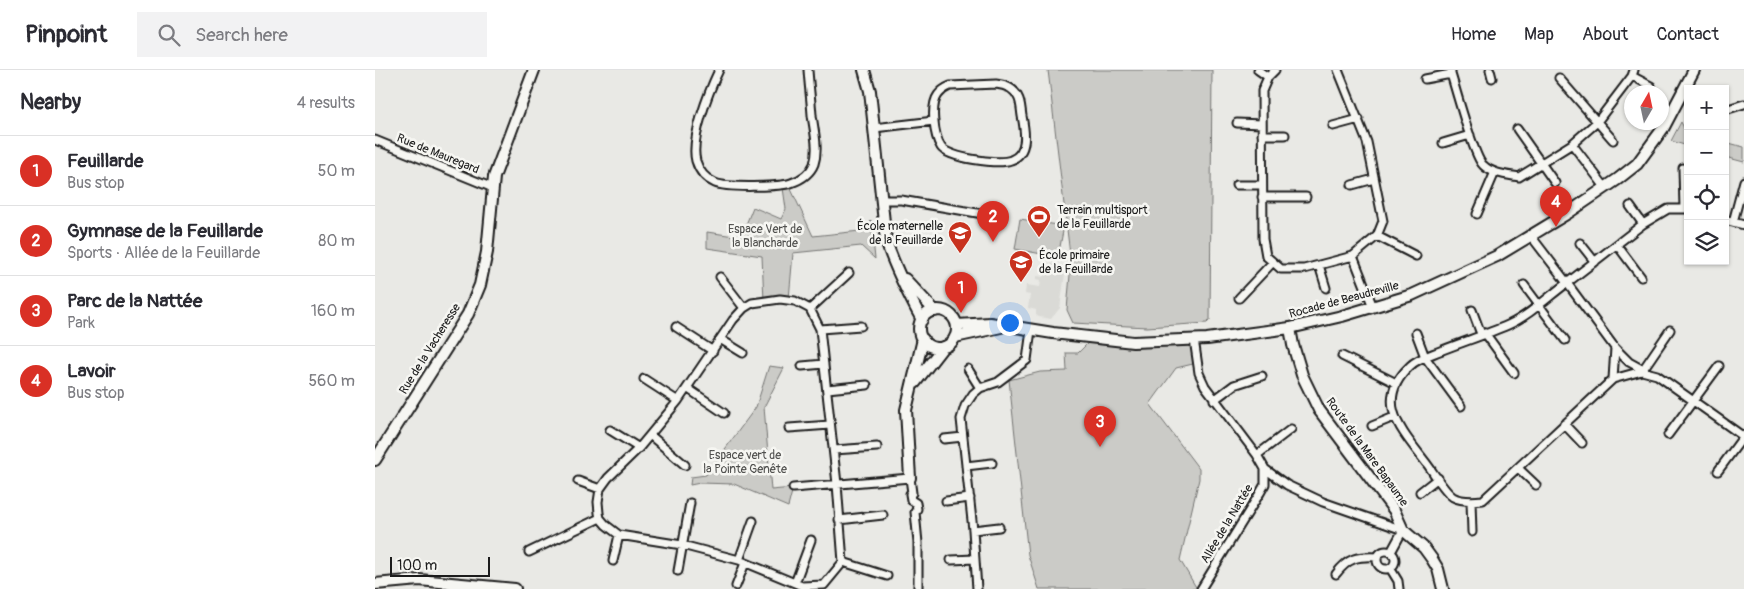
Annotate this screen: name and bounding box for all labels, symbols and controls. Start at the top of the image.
search box [137,12,487,57]
text: Pinpoint [25,20,107,49]
icon: search [155,21,183,49]
text: Search here [195,23,288,47]
text: Home [1451,23,1496,46]
text: Map [1524,23,1554,46]
text: About [1582,23,1628,46]
text: Contact [1656,23,1719,46]
north arrow [1624,85,1669,130]
map controls [1684,85,1729,265]
button: + [1684,85,1729,130]
text: Nearby [20,89,81,116]
text: 4 results [297,93,355,113]
button: − [1684,130,1729,175]
street label: Rue de Mauregard [395,131,482,177]
text: Feuillarde [67,149,143,173]
text: 1 [33,161,39,181]
text: 50 m [318,161,355,181]
text: Bus stop [67,173,125,193]
button: locate [1684,175,1729,220]
pin: 4 [1540,186,1572,227]
pin: 2 [977,201,1009,242]
place label: Terrain multisport de la Feuillarde [1057,203,1148,232]
sports icon: Terrain multisport de la Feuillarde [1026,204,1052,238]
place label: École maternelle de la Feuillarde [857,218,943,248]
text: Gymnase de la Feuillarde [67,219,263,243]
school or university icon: École maternelle de la Feuillarde [947,220,973,254]
button: layers [1684,220,1729,265]
park label: Espace Vert de la Blancharde [728,222,802,251]
text: 2 [32,231,40,251]
text: 80 m [318,231,355,251]
text: Sports · Allée de la Feuillarde [67,243,260,263]
place label: École primaire de la Feuillarde [1039,247,1113,277]
school or university icon: École primaire de la Feuillarde [1008,249,1034,283]
pin: 1 [945,272,977,313]
street label: Rocade de Beaudreville [1287,278,1401,322]
text: Parc de la Nattée [67,289,203,313]
text: 3 [32,301,40,321]
text: 160 m [311,301,355,321]
street label: Rue de la Vacheresse [396,301,464,397]
your location [997,310,1023,336]
text: Park [67,313,95,333]
text: Lavoir [67,359,115,383]
text: 4 [31,371,41,391]
text: 560 m [308,371,355,391]
text: Bus stop [67,383,125,403]
street label: Route de la Mare Bapaume [1323,395,1412,509]
pin: 3 [1084,406,1116,447]
park label: Espace vert de la Pointe Genête [703,448,787,477]
street label: Allée de la Nattée [1198,482,1256,566]
scale bar [390,554,490,577]
text: 100 m [397,557,437,574]

